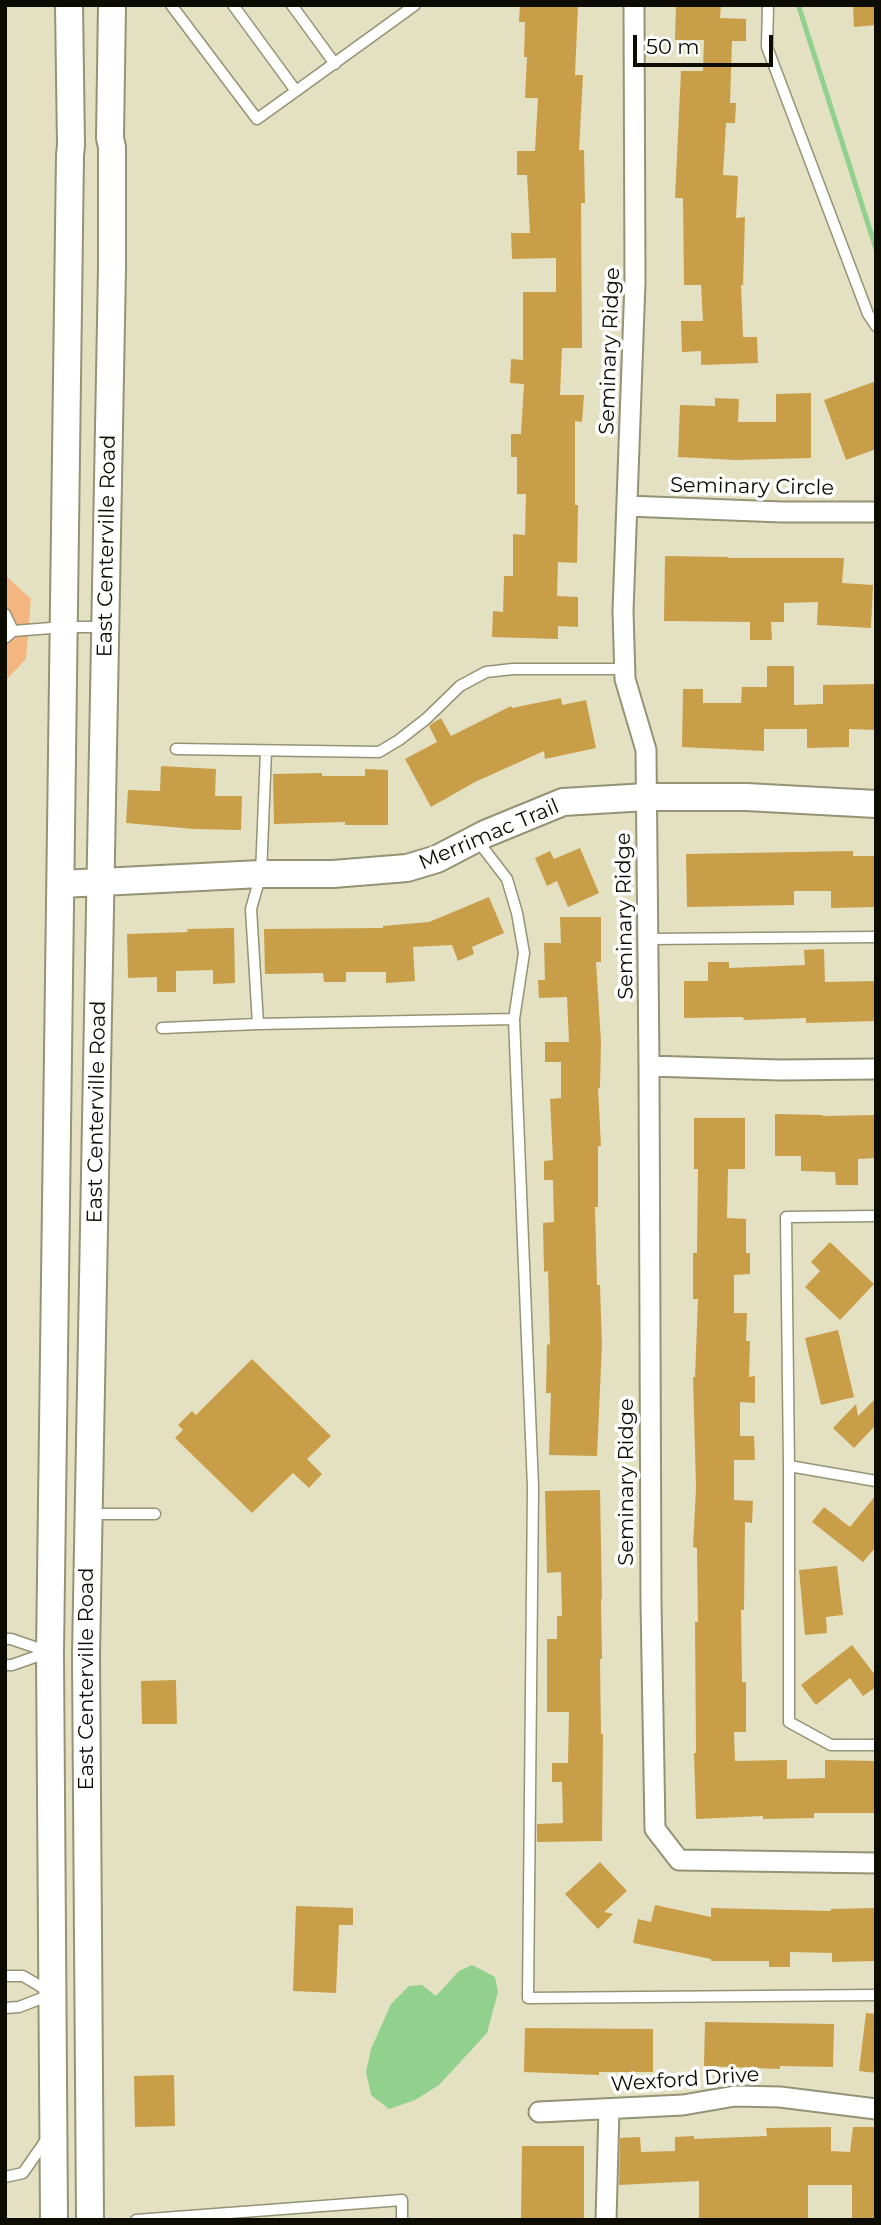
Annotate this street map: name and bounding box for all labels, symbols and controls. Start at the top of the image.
scale bar [636,21,776,65]
text: 50 m [646,34,700,59]
street label: Seminary Ridge [594,267,626,435]
street label: East Centerville Road [92,434,122,658]
street label: Seminary Circle [670,473,834,501]
street label: Merrimac Trail [415,794,563,876]
street label: Seminary Ridge [611,832,639,1000]
street label: East Centerville Road [82,1000,112,1224]
street label: Seminary Ridge [614,1398,640,1566]
street label: East Centerville Road [74,1568,100,1790]
street label: Wexford Drive [610,2062,760,2098]

